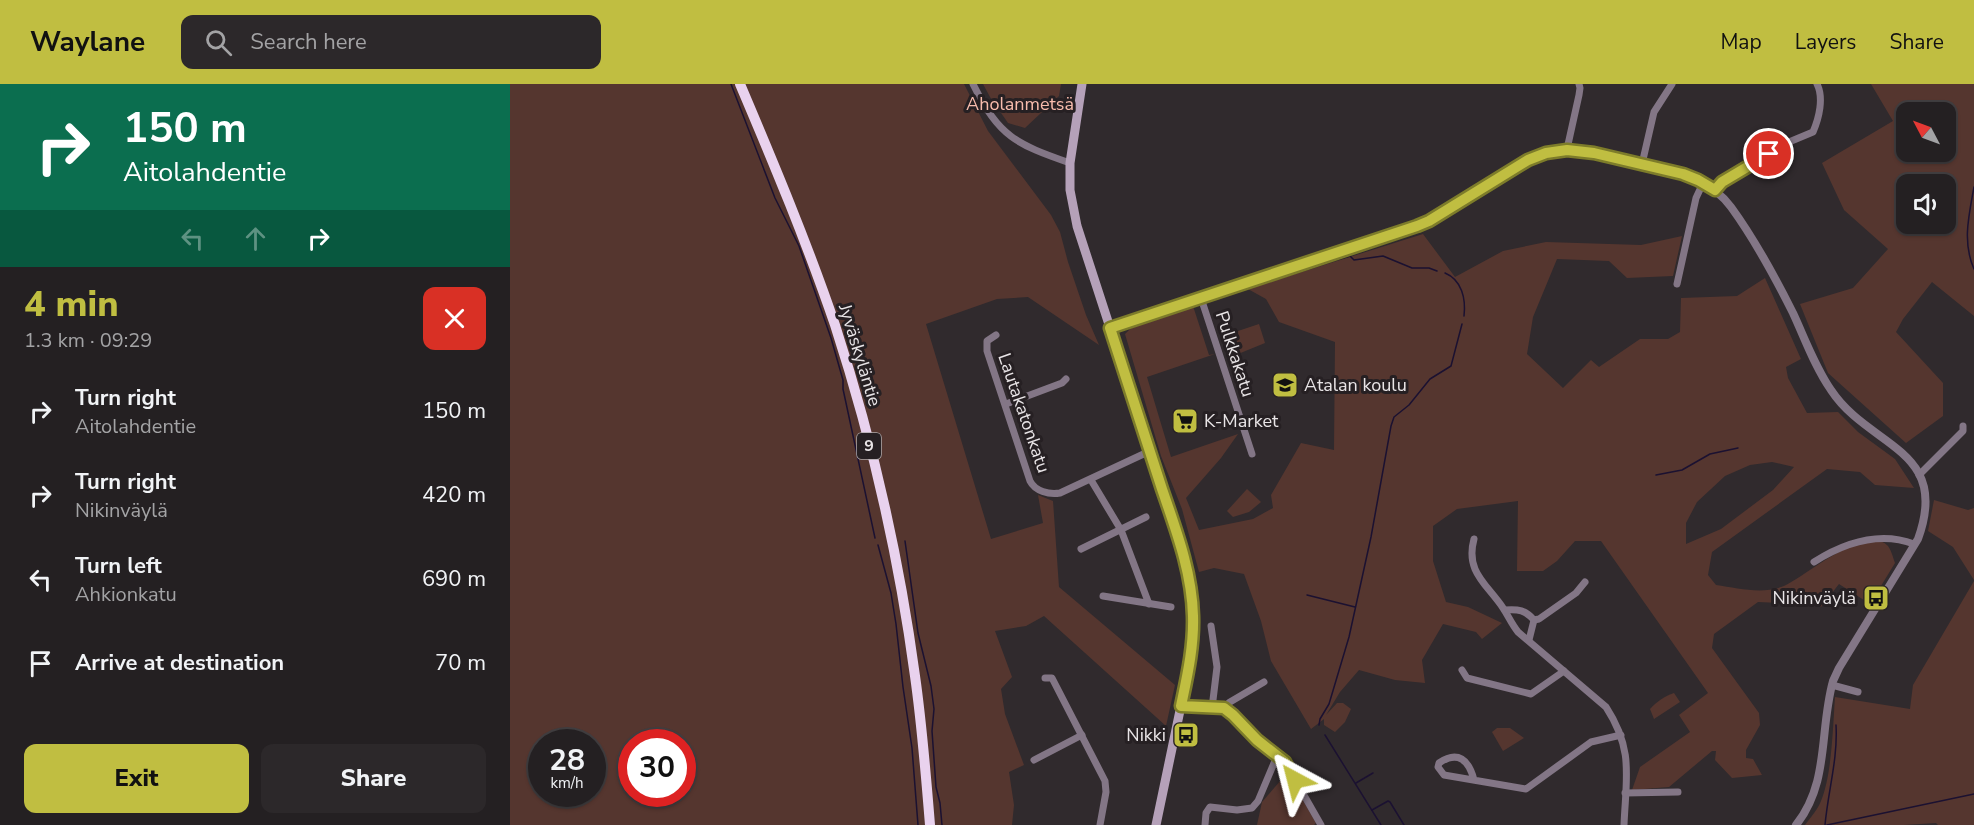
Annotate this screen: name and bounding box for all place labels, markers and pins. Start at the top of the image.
pin [1743,128,1794,179]
school or university icon: Atalan koulu [1270,370,1300,400]
place label: Atalan koulu [1304,373,1407,397]
supermarket icon: K-Market [1170,406,1200,436]
place label: K-Market [1204,409,1279,433]
bus stop icon: Nikinväylä [1861,583,1891,613]
place label: Nikinväylä [1773,586,1856,610]
bus stop icon: Nikki [1171,720,1201,750]
place label: Nikki [1126,723,1166,747]

